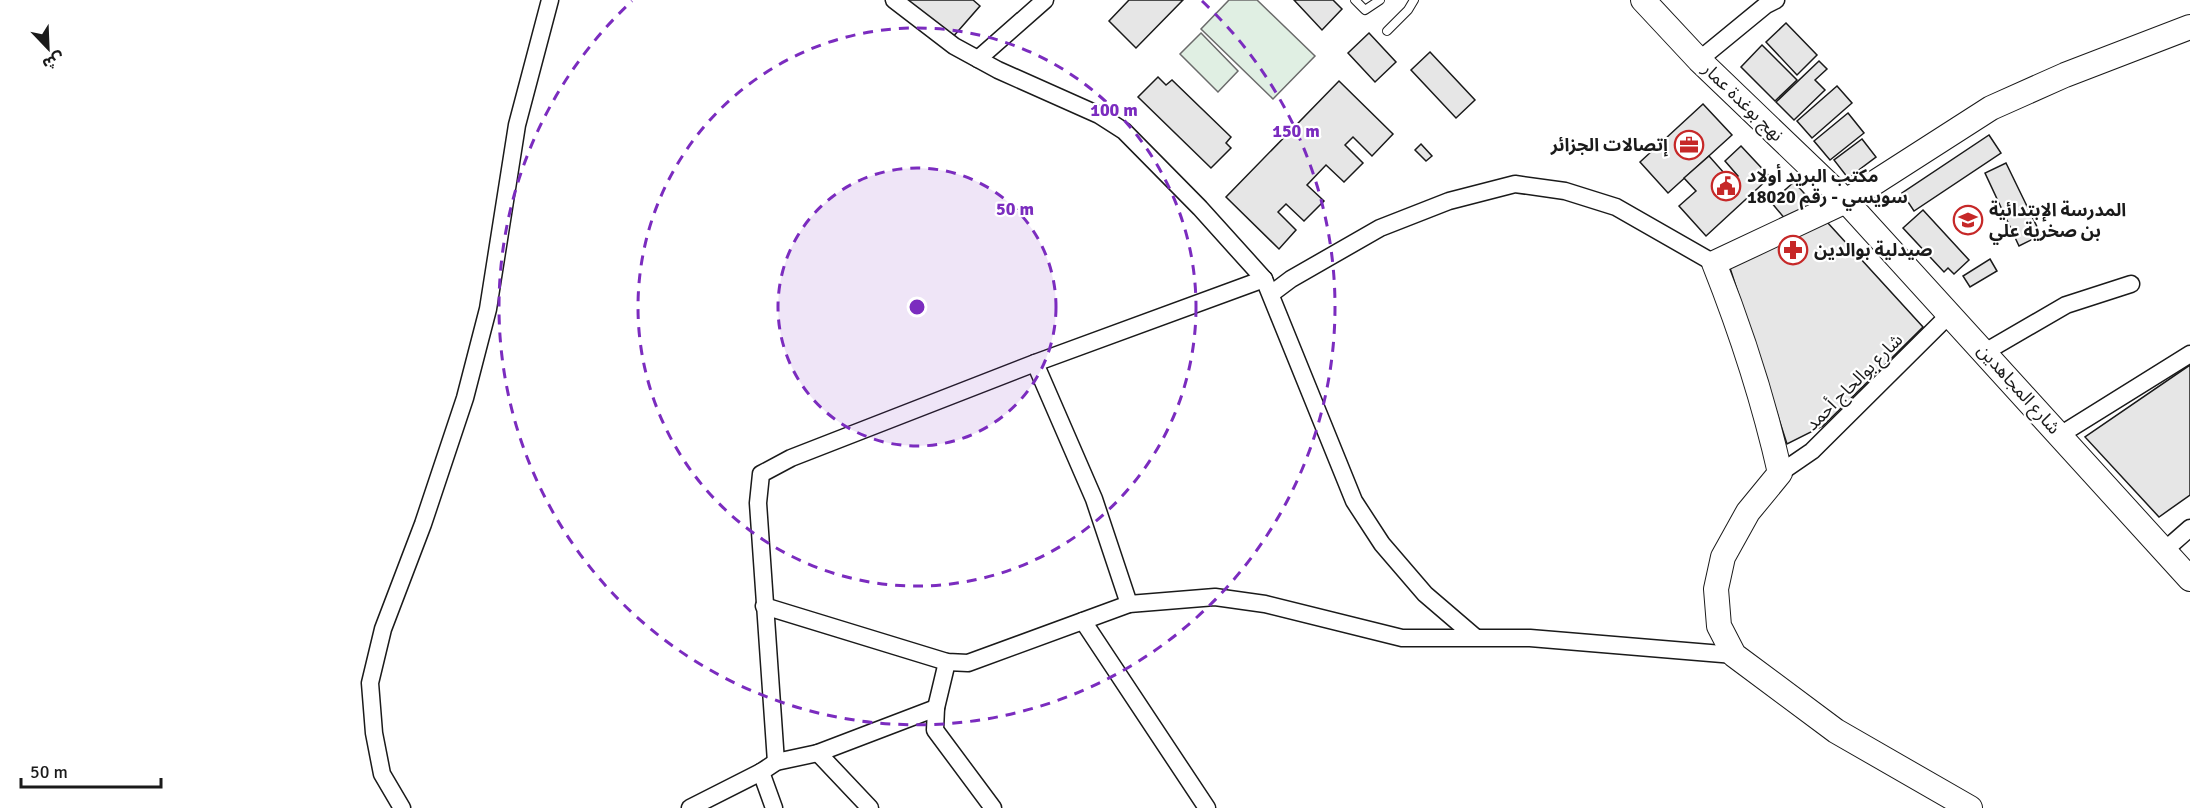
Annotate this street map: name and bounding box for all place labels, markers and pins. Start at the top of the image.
office icon: إتصالات الجزائر [1673,129,1705,161]
place label: إتصالات الجزائر [1550,134,1669,157]
place label: مكتب البريد أولاد سويسي - رقم 18020 [1747,163,1908,211]
public building icon: مكتب البريد أولاد سويسي - رقم 18020 [1710,170,1742,202]
place label: المدرسة الإبتدائية بن صخرية علي [1989,199,2126,245]
school or university icon: المدرسة الإبتدائية بن صخرية علي [1952,204,1984,236]
pharmacy icon: صيدلية بوالدين [1777,234,1809,266]
place label: صيدلية بوالدين [1814,239,1932,261]
centre of rings [907,297,927,317]

